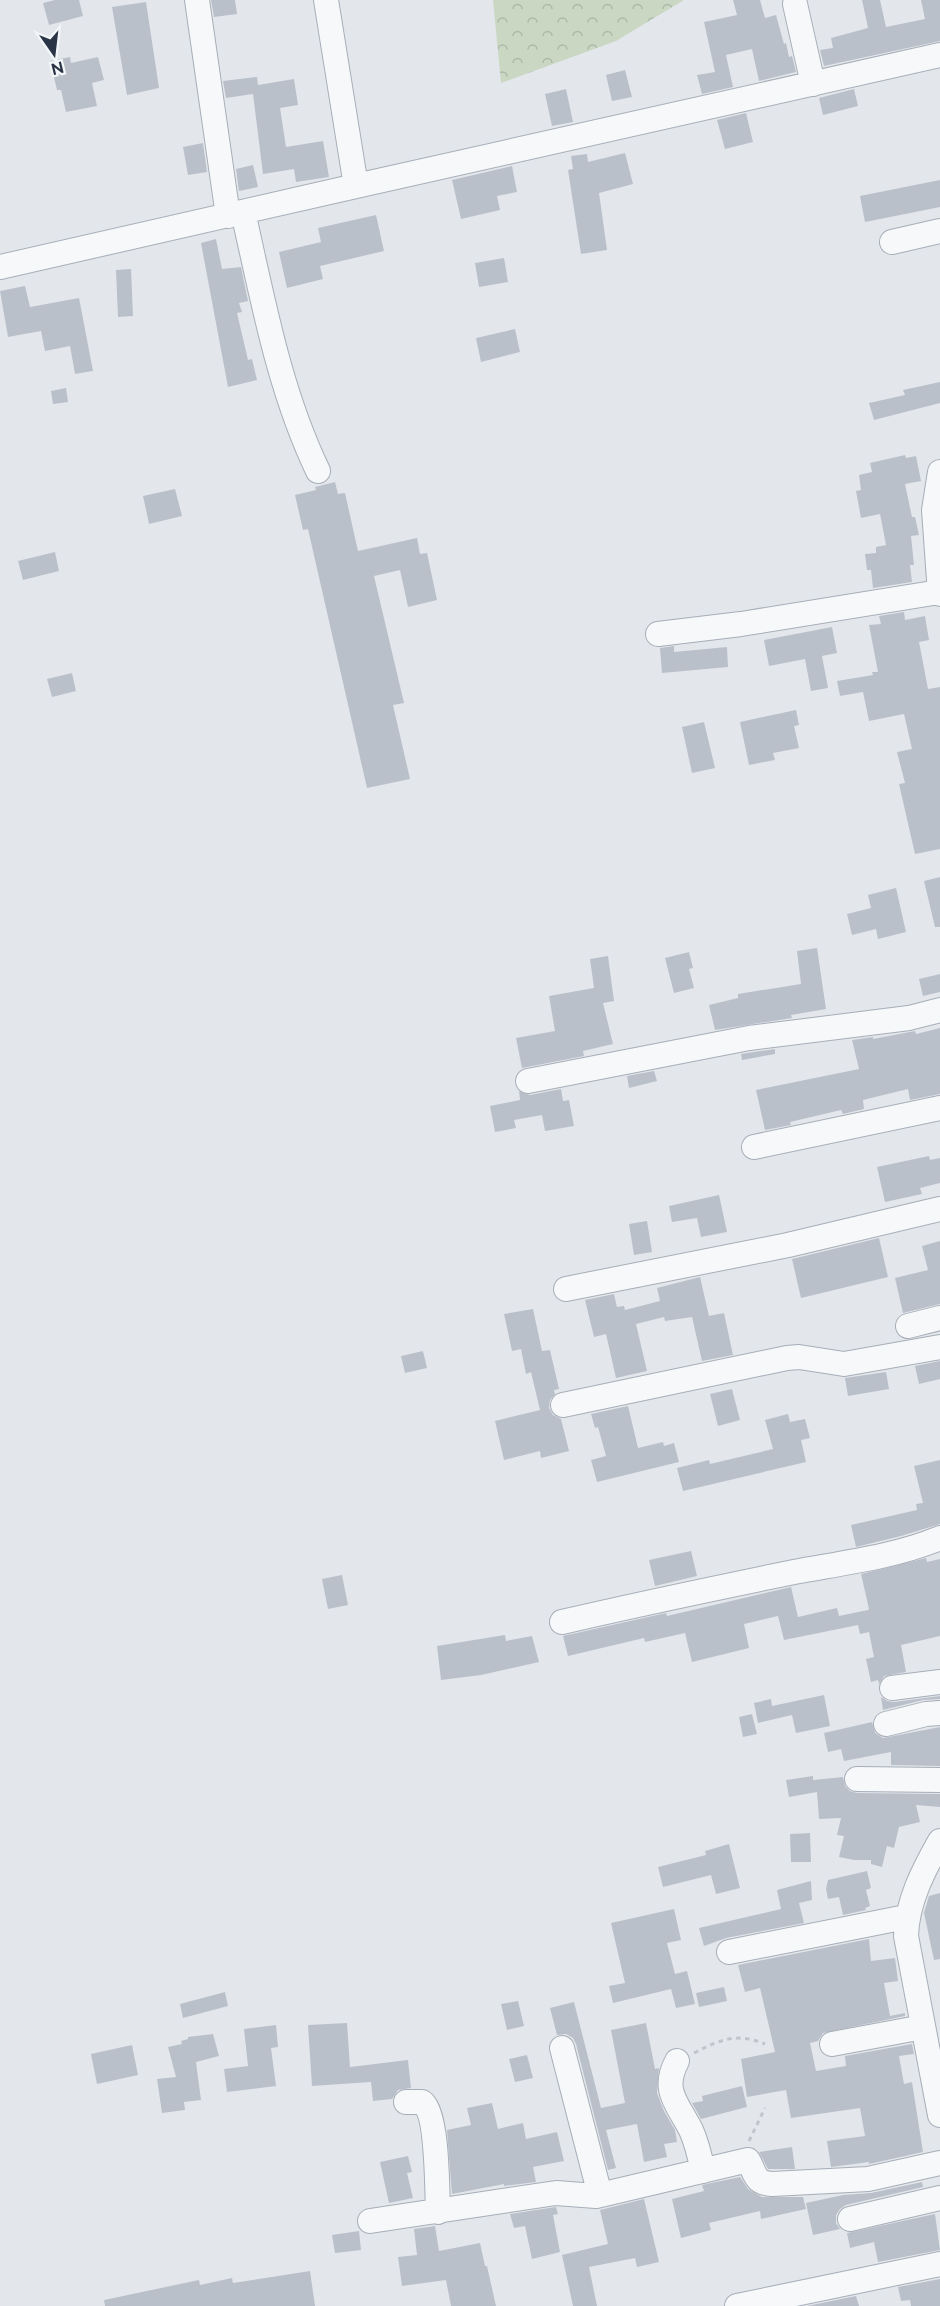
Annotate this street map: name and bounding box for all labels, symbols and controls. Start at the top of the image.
north arrow [24,24,84,84]
text: N [49,57,66,79]

